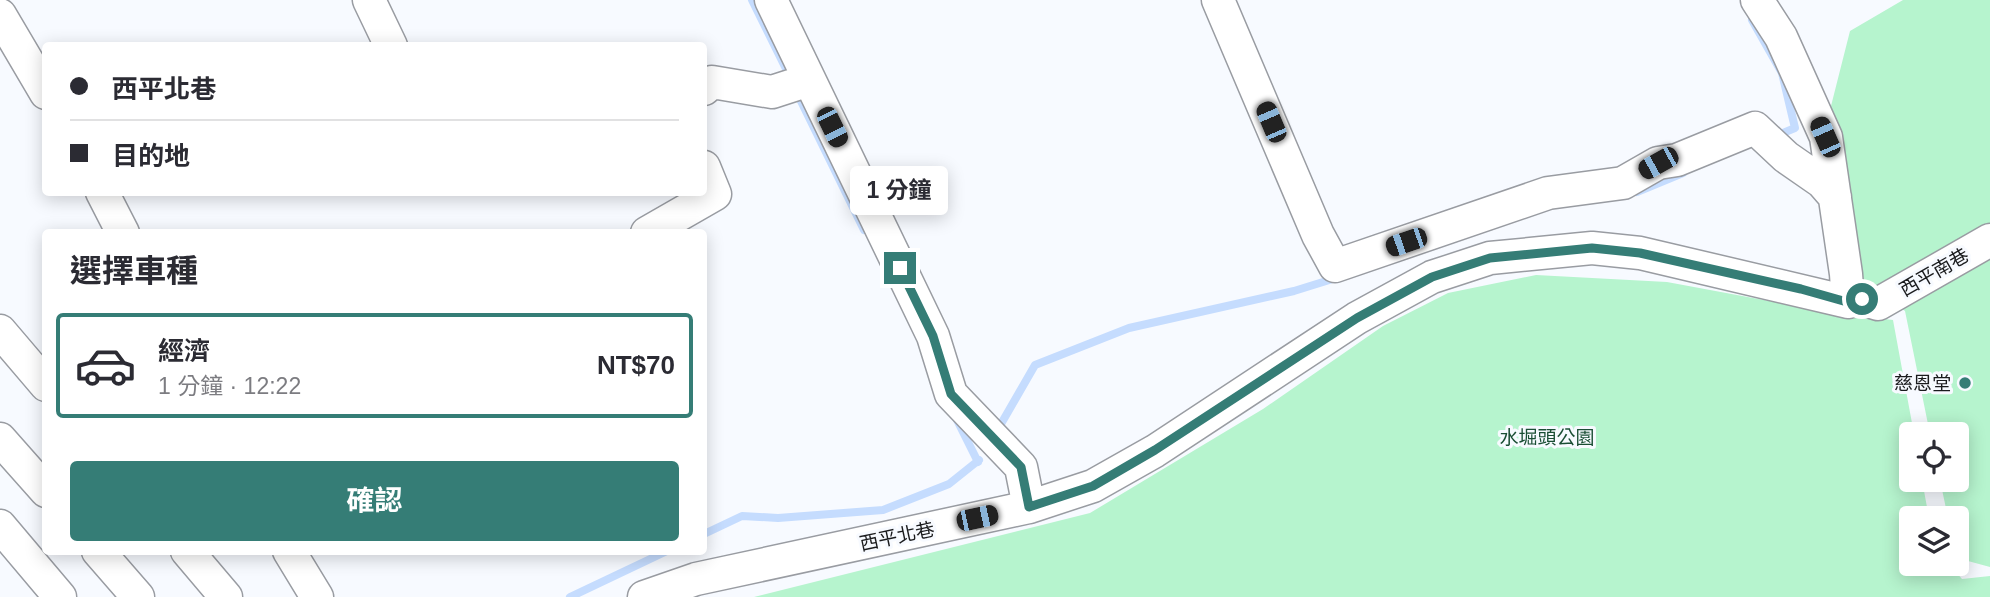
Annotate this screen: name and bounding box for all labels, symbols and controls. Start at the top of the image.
text: 西平北巷 [112,74,216,104]
car [1254,99,1289,145]
car [814,104,851,150]
car [1807,114,1844,160]
text: 目的地 [112,141,190,171]
car [1635,144,1682,182]
callout: 1 分鐘 [851,166,949,216]
text: 1 分鐘 [866,177,932,203]
car [1383,225,1430,259]
street label: 西平南巷 [1896,244,1972,301]
route end [884,252,916,284]
text: 選擇車種 [70,253,198,289]
route start [1846,283,1878,315]
icon: car [74,334,137,397]
text: 經濟 [158,336,210,366]
text: NT$70 [597,350,675,380]
text: 1 分鐘 · 12:22 [158,373,301,399]
place label: 慈恩堂 [1894,373,1951,394]
marker: 慈恩堂 [1957,375,1973,391]
map controls [1899,422,1969,576]
button: locate [1899,422,1969,492]
park label: 水堀頭公園 [1499,427,1595,448]
button: 確認 [70,461,679,541]
car [955,503,1000,533]
button: layers [1899,506,1969,576]
street label: 西平北巷 [858,518,936,555]

